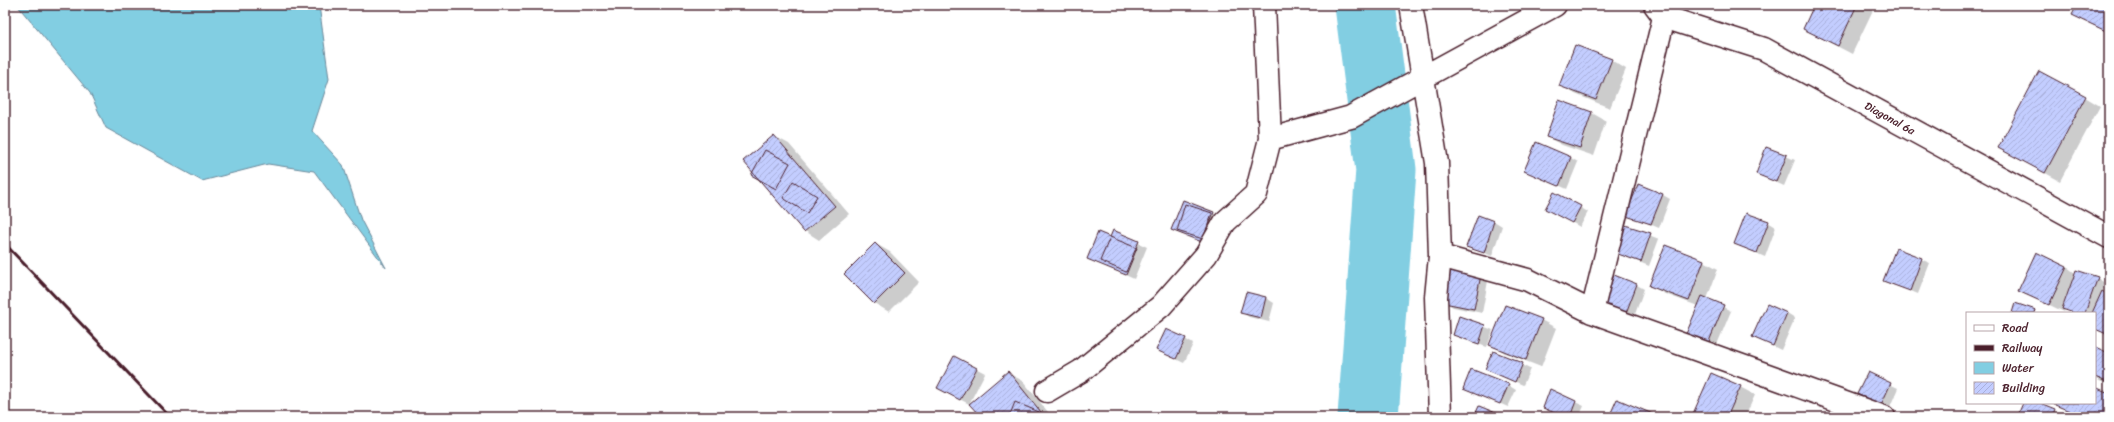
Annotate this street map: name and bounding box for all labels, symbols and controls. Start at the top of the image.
street label: Diagonal 6a [1861,97,1919,140]
legend [1966,312,2096,404]
text: Road [2002,317,2029,339]
text: Railway [2002,337,2043,359]
text: Water [2002,357,2035,379]
text: Building [2002,377,2045,399]

